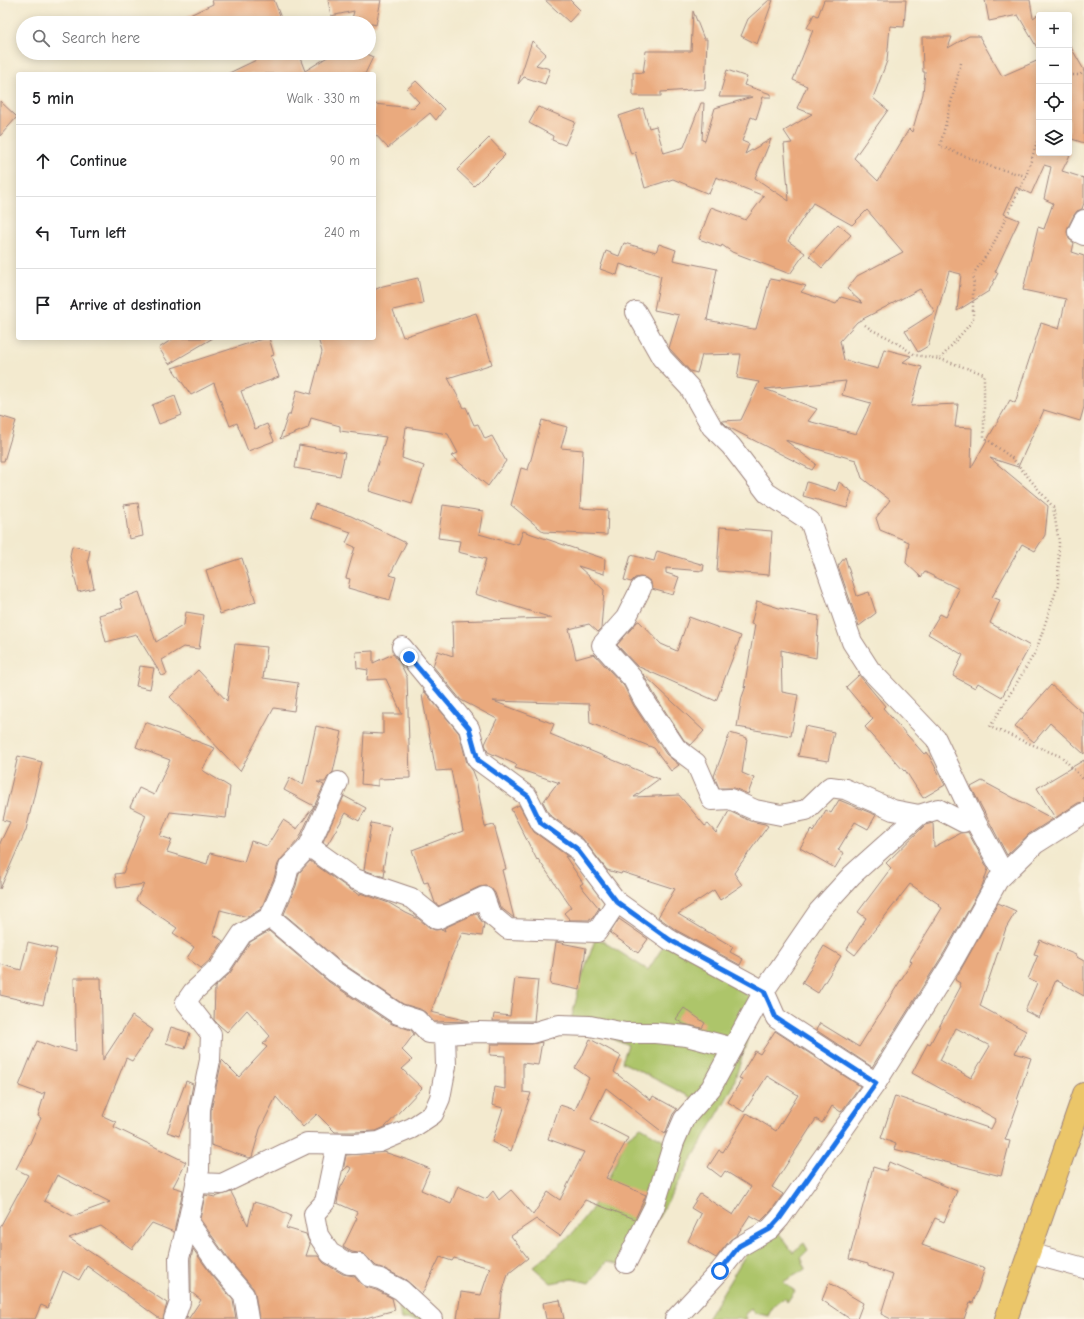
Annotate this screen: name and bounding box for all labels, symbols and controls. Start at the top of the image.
map controls [1036,12,1072,156]
button: + [1036,12,1072,48]
search box [16,16,376,60]
icon: search [30,27,52,49]
text: Search here [62,29,140,47]
button: − [1036,48,1072,84]
button: locate [1036,84,1072,120]
text: 5 min [32,89,74,108]
text: Walk · 330 m [287,91,360,106]
button: layers [1036,120,1072,156]
icon: ahead [32,150,54,172]
text: Continue [70,152,127,170]
text: 90 m [330,153,360,168]
icon: left [32,222,54,244]
text: Turn left [70,224,126,242]
text: 240 m [324,225,360,240]
icon: arrive [32,294,54,316]
text: Arrive at destination [70,296,201,314]
route end [400,648,418,666]
route start [711,1262,729,1280]

